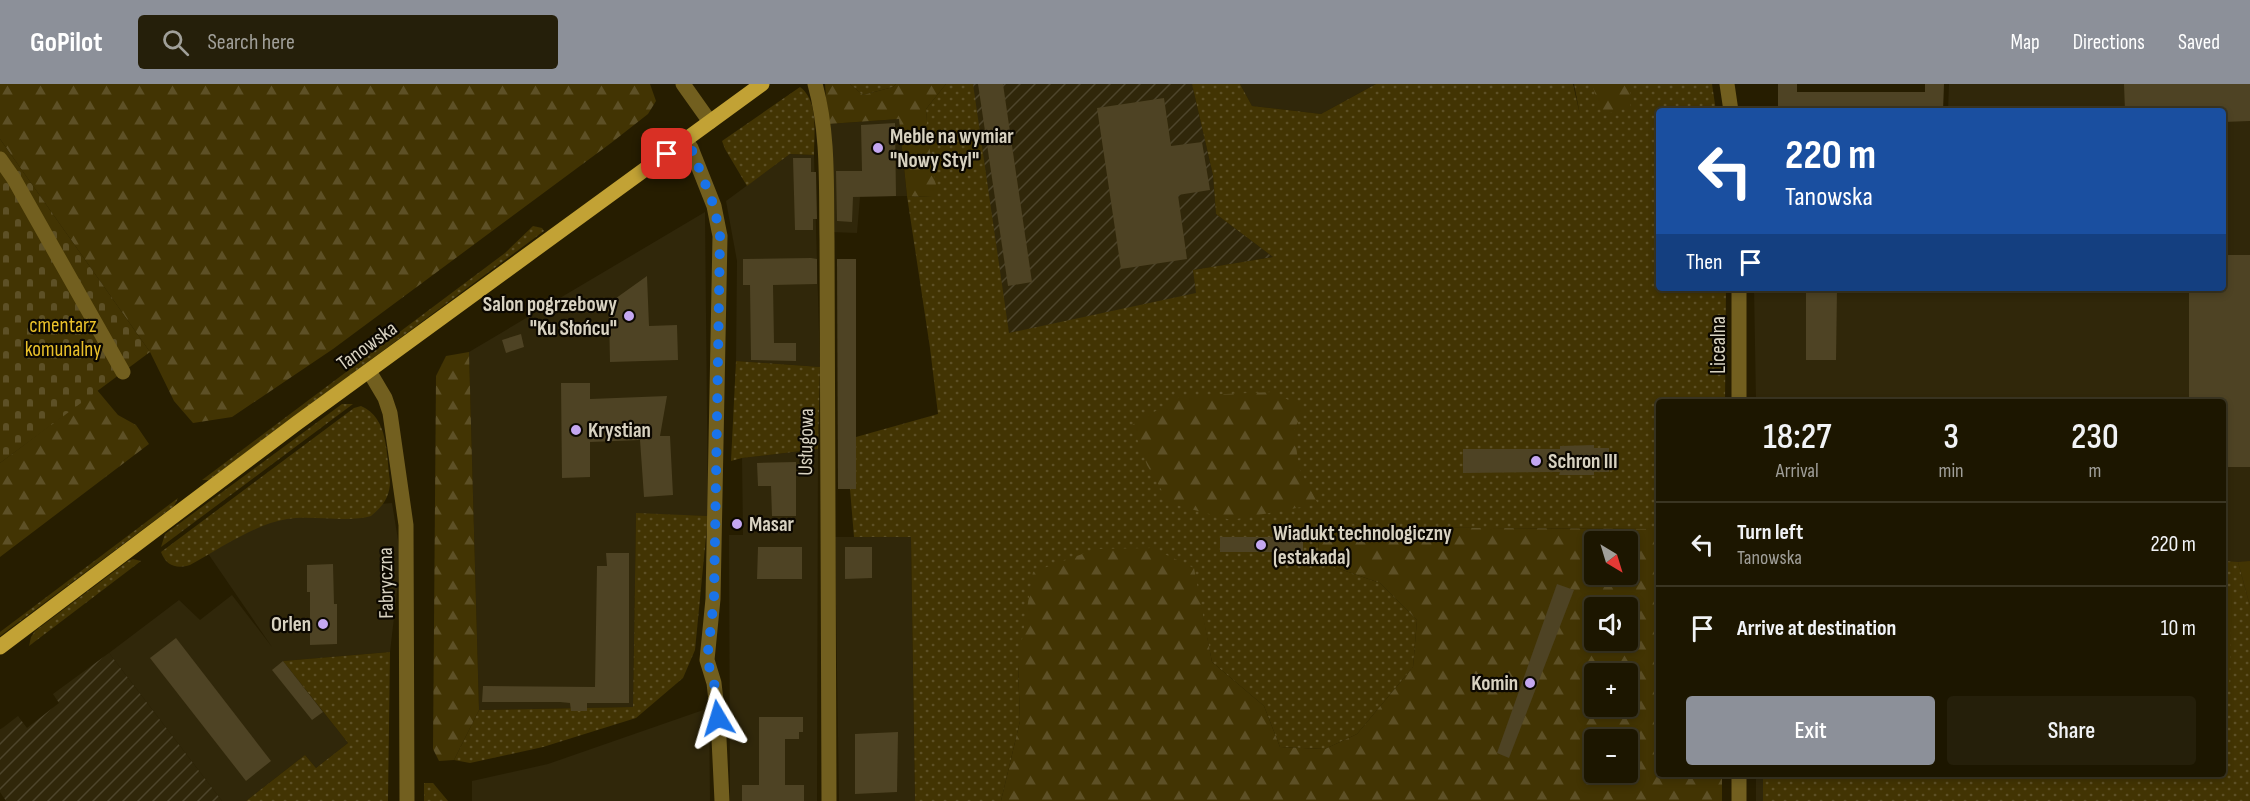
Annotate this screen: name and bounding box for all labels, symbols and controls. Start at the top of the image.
search box [138,15,558,69]
text: GoPilot [30,26,102,59]
icon: search [159,26,192,59]
text: Search here [207,29,295,56]
text: Map [2010,30,2040,55]
text: Directions [2073,30,2145,55]
text: Saved [2178,30,2220,55]
place label: Meble na wymiar "Nowy Styl" [890,124,1014,173]
pin [641,128,692,179]
text: 220 m [1785,130,1876,181]
icon: left [1686,132,1764,210]
icon: arrive [650,137,683,170]
marker: Meble na wymiar "Nowy Styl" [871,141,885,155]
text: Tanowska [1785,181,1873,213]
icon: arrive [1734,246,1767,279]
text: Then [1686,249,1722,276]
place label: Salon pogrzebowy "Ku Słońcu" [483,292,617,341]
marker: Salon pogrzebowy "Ku Słońcu" [622,309,636,323]
park label: cmentarz komunalny [25,313,101,362]
street label: Tanowska [332,316,402,376]
street label: Licealna [1706,316,1731,374]
street label: Usługowa [793,408,819,476]
text: 18:27 [1763,416,1831,459]
text: 3 [1943,416,1959,459]
text: 230 [2071,416,2119,459]
place label: Krystian [588,418,651,443]
marker: Krystian [569,423,583,437]
place label: Schron III [1548,449,1618,474]
marker: Schron III [1529,454,1543,468]
text: Arrival [1776,459,1819,483]
text: min [1939,459,1964,483]
text: m [2088,459,2101,483]
place label: Masar [749,512,795,537]
marker: Masar [730,517,744,531]
text: Turn left [1737,519,1803,546]
place label: Wiadukt technologiczny (estakada) [1273,521,1452,570]
icon: left [1686,528,1719,561]
north arrow [1584,531,1638,585]
map controls [1584,531,1638,783]
text: 220 m [2150,531,2196,558]
marker: Wiadukt technologiczny (estakada) [1254,538,1268,552]
text: Tanowska [1737,546,1802,570]
street label: Fabryczna [373,547,399,619]
button: sound [1584,597,1638,651]
place label: Orlen [271,612,311,637]
icon: arrive [1686,612,1719,645]
text: Arrive at destination [1737,615,1896,642]
text: 10 m [2161,615,2196,642]
marker: Orlen [316,617,330,631]
button: + [1584,663,1638,717]
place label: Komin [1471,671,1518,696]
marker: Komin [1523,676,1537,690]
position arrow [686,686,750,750]
button: Exit [1686,696,1935,765]
button: Share [1947,696,2196,765]
button: − [1584,729,1638,783]

